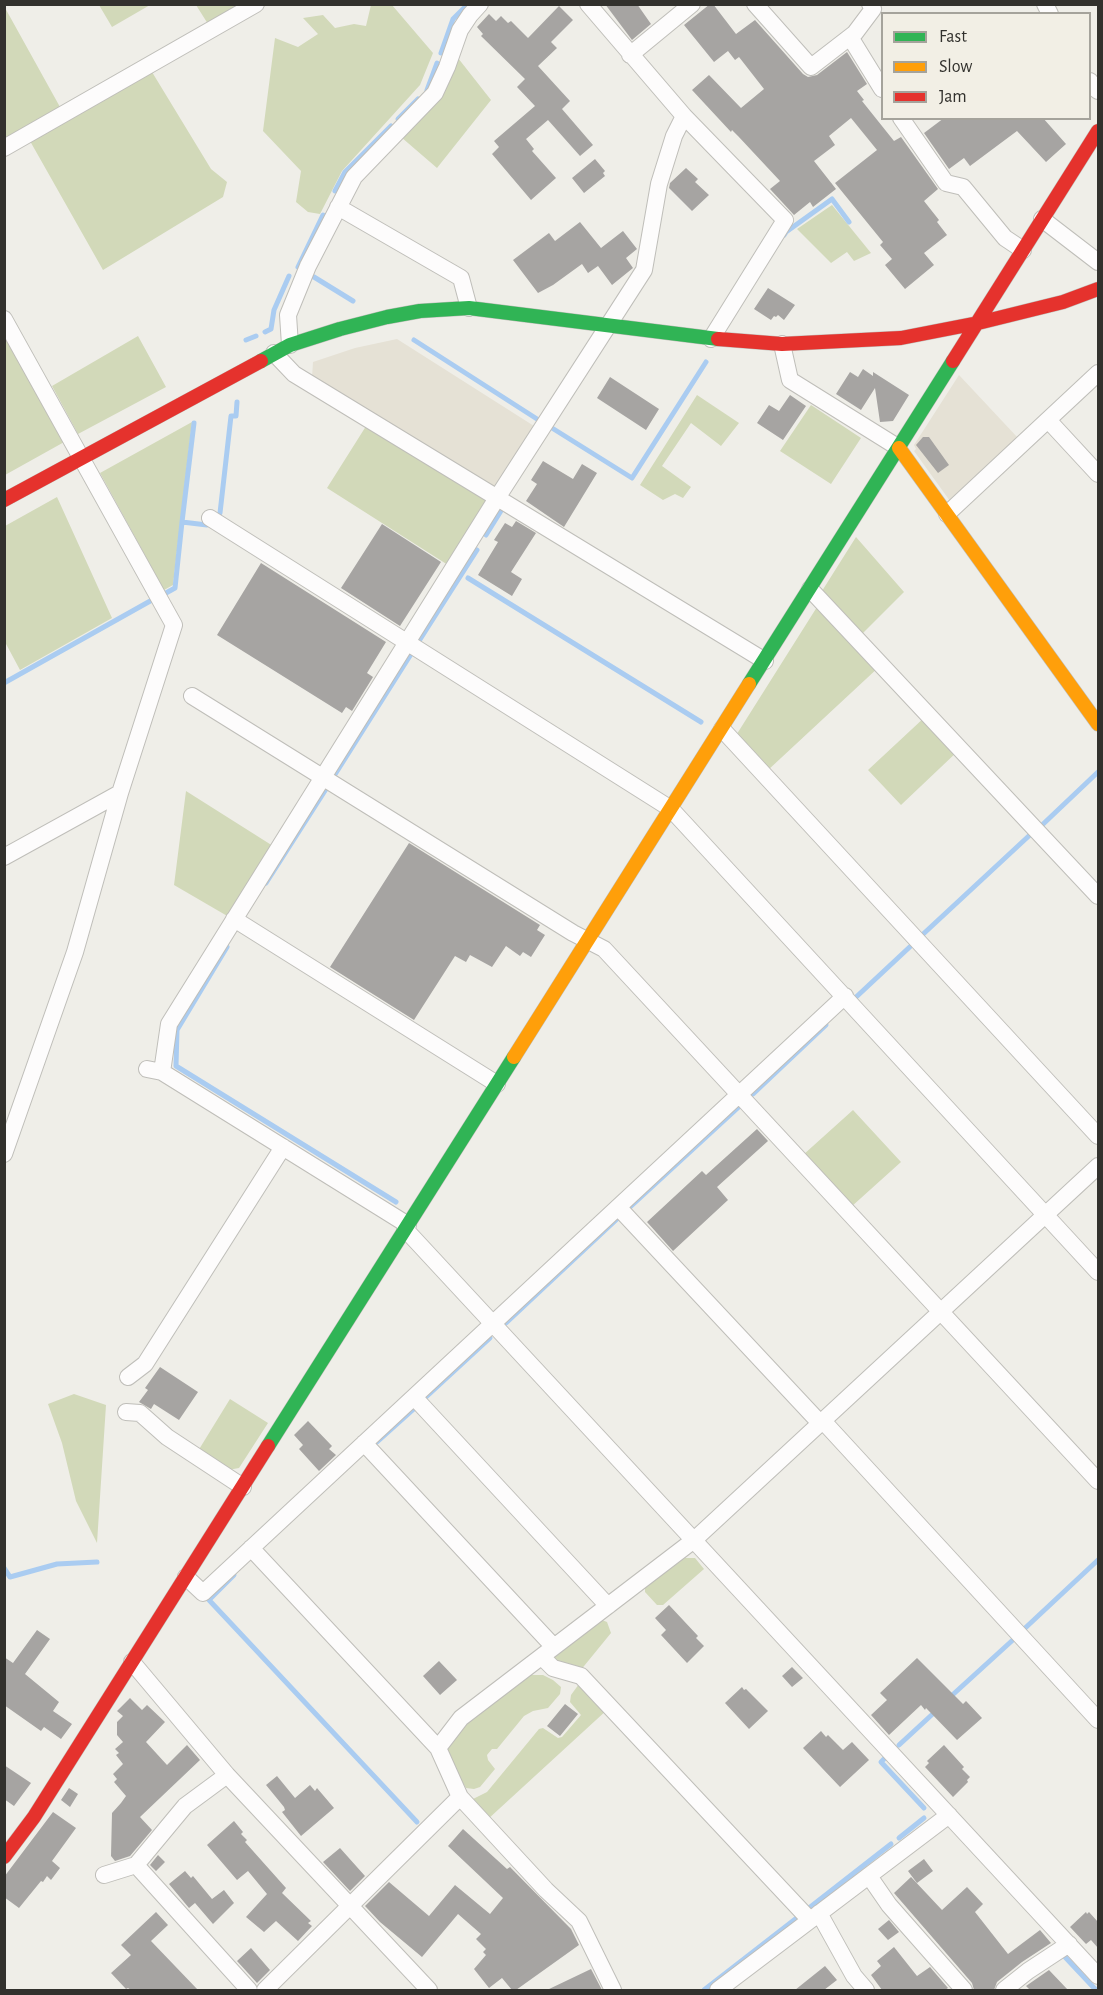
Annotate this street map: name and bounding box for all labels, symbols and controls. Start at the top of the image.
legend [881,12,1091,120]
text: Fast [939,28,967,46]
text: Slow [939,58,972,76]
text: Jam [939,88,967,106]

